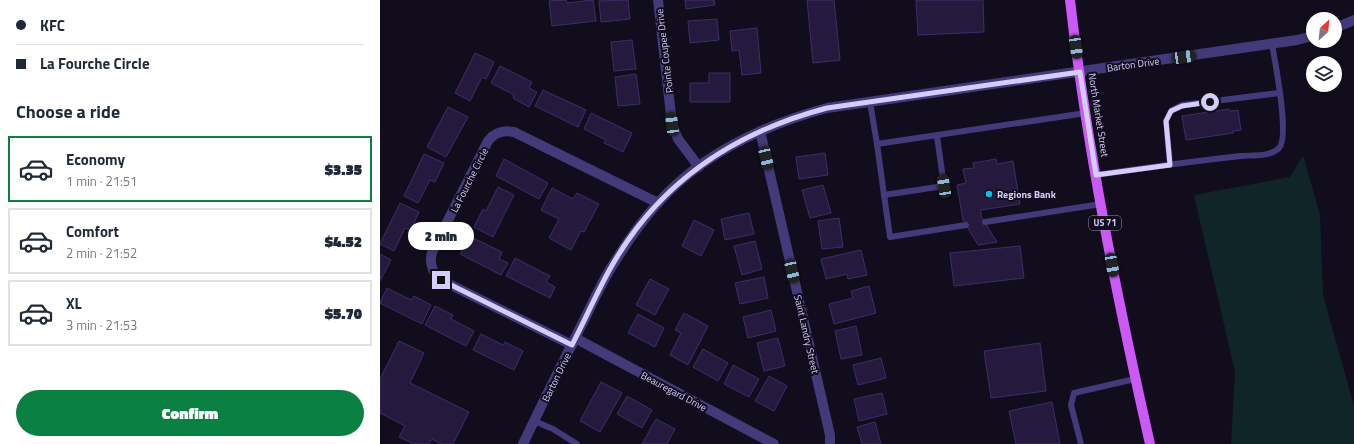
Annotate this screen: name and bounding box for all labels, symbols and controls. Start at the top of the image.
street label: Pointe Coupee Drive [652,8,677,94]
north arrow [1306,12,1342,48]
map controls [1306,12,1342,92]
text: KFC [40,14,65,37]
car [1068,34,1084,60]
car [1171,49,1197,65]
text: La Fourche Circle [40,52,150,75]
street label: Barton Drive [1106,53,1160,76]
button: layers [1306,56,1342,92]
street label: North Market Street [1084,72,1113,158]
route start [1201,93,1219,111]
text: Choose a ride [16,98,120,125]
car [665,111,679,137]
street label: La Fourche Circle [447,145,492,215]
car [757,145,775,171]
text: Economy [66,148,125,171]
icon: car [18,151,54,187]
text: $3.35 [325,158,362,181]
text: 1 min · 21:51 [66,171,137,191]
car [936,173,952,199]
place label: Regions Bank [997,187,1057,202]
marker: Regions Bank [984,189,994,199]
road number: US 71 [1089,216,1121,230]
text: Comfort [66,220,119,243]
callout: 2 min [408,222,474,250]
icon: car [18,223,54,259]
text: 2 min [425,226,457,246]
text: $4.52 [325,230,362,253]
text: 2 min · 21:52 [66,243,137,263]
car [1104,252,1120,278]
car [783,258,801,284]
route end [432,271,450,289]
text: XL [66,292,82,315]
street label: Saint Landry Street [790,293,823,375]
icon: car [18,295,54,331]
text: $5.70 [325,302,362,325]
text: 3 min · 21:53 [66,315,137,335]
street label: Barton Drive [538,350,575,404]
street label: Beauregard Drive [638,368,709,415]
button: Confirm [16,390,364,436]

